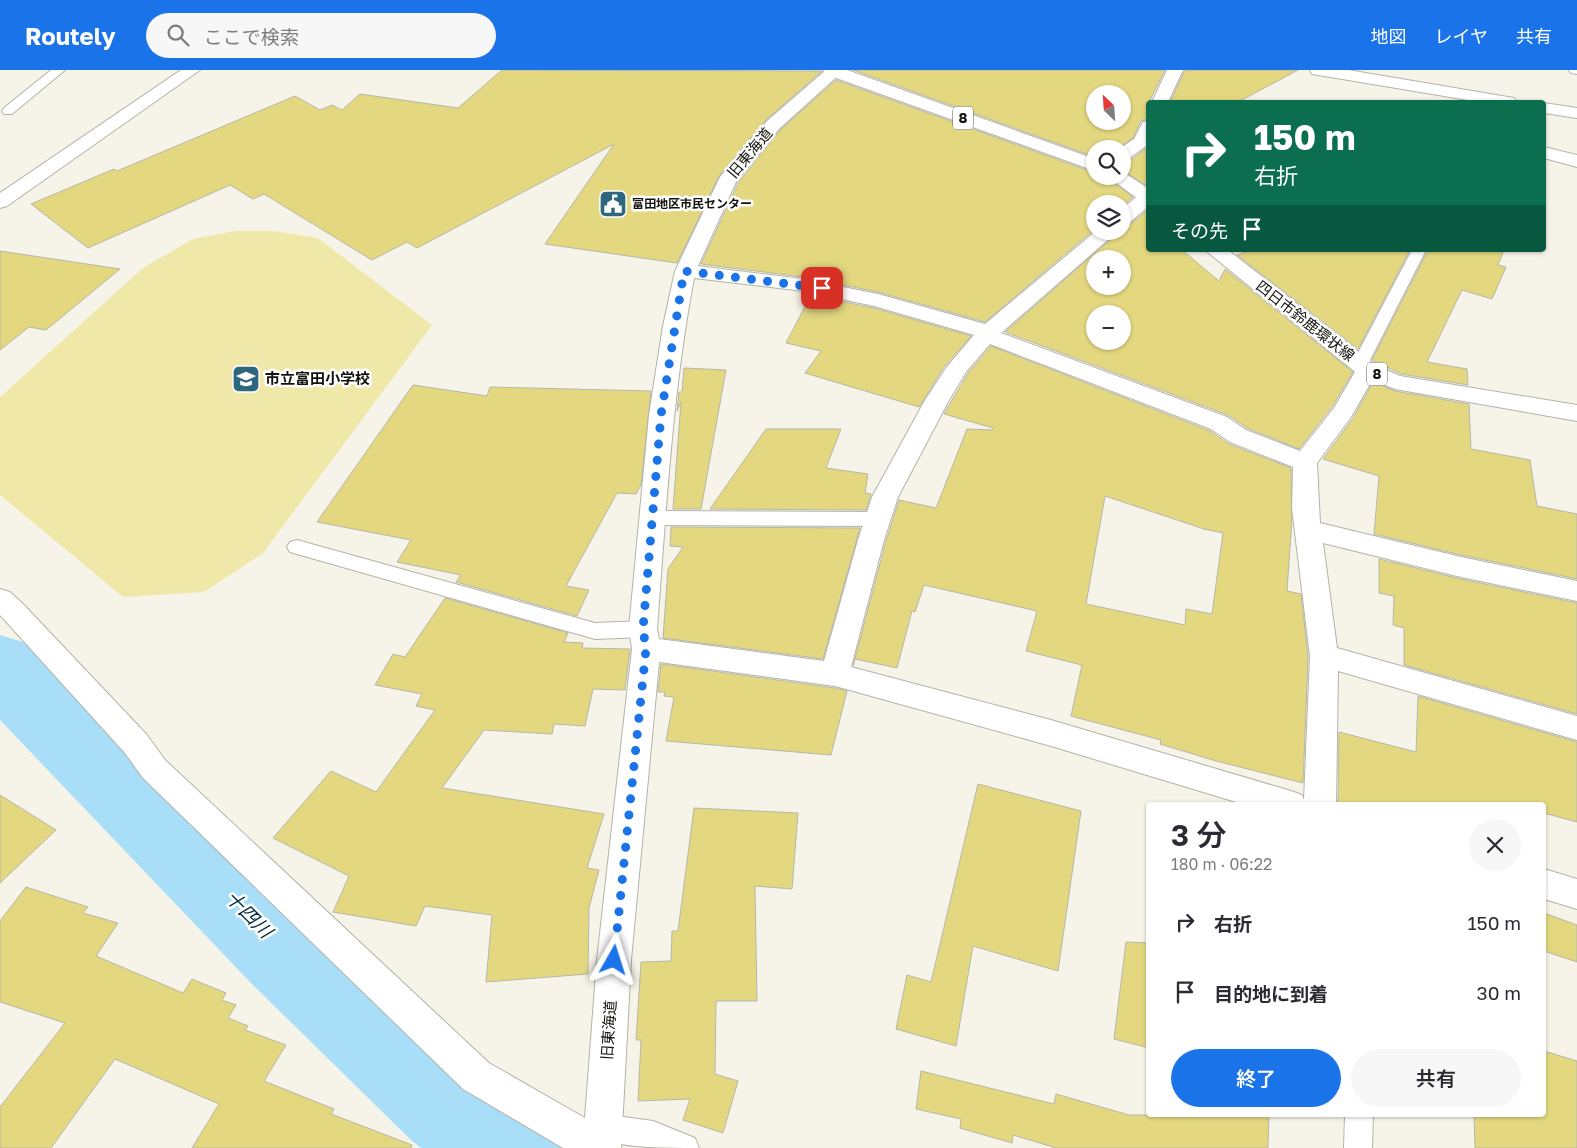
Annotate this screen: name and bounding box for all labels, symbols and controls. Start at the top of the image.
search box [146,13,496,58]
text: Routely [25,21,116,50]
icon: search [164,21,192,49]
text: ここで検索 [204,25,299,48]
text: 地図 [1371,25,1407,47]
text: レイヤ [1435,25,1488,47]
text: 共有 [1516,25,1552,47]
north arrow [1086,85,1131,130]
map controls [1086,85,1131,350]
road number: 8 [953,106,973,129]
text: 150 m [1254,116,1356,158]
icon: right [1171,120,1236,185]
street label: 旧東海道 [723,124,775,181]
button: search [1086,140,1131,185]
text: 右折 [1254,162,1298,189]
public building icon: 富田地区市民センター [598,189,628,219]
button: layers [1086,195,1131,240]
place label: 富田地区市民センター [632,196,752,211]
icon: arrive [1238,215,1266,243]
text: その先 [1171,219,1228,242]
button: + [1086,250,1131,295]
pin [801,267,843,309]
icon: arrive [808,274,836,302]
street label: 四日市鈴鹿環状線 [1253,276,1358,364]
button: − [1086,305,1131,350]
road number: 8 [1367,362,1387,386]
school or university icon: 市立富田小学校 [231,364,261,394]
place label: 市立富田小学校 [265,369,370,387]
text: 3 分 [1171,817,1227,853]
button: close [1469,819,1521,871]
text: 180 m · 06:22 [1171,854,1272,874]
water label: 十四川 [221,885,279,943]
icon: right [1171,908,1199,936]
text: 150 m [1467,911,1521,934]
text: 右折 [1214,912,1252,935]
position arrow [587,933,639,985]
icon: arrive [1171,978,1199,1006]
text: 30 m [1477,981,1521,1004]
text: 目的地に到着 [1214,982,1328,1005]
street label: 旧東海道 [597,999,619,1060]
button: 終了 [1171,1049,1341,1107]
button: 共有 [1351,1049,1521,1107]

